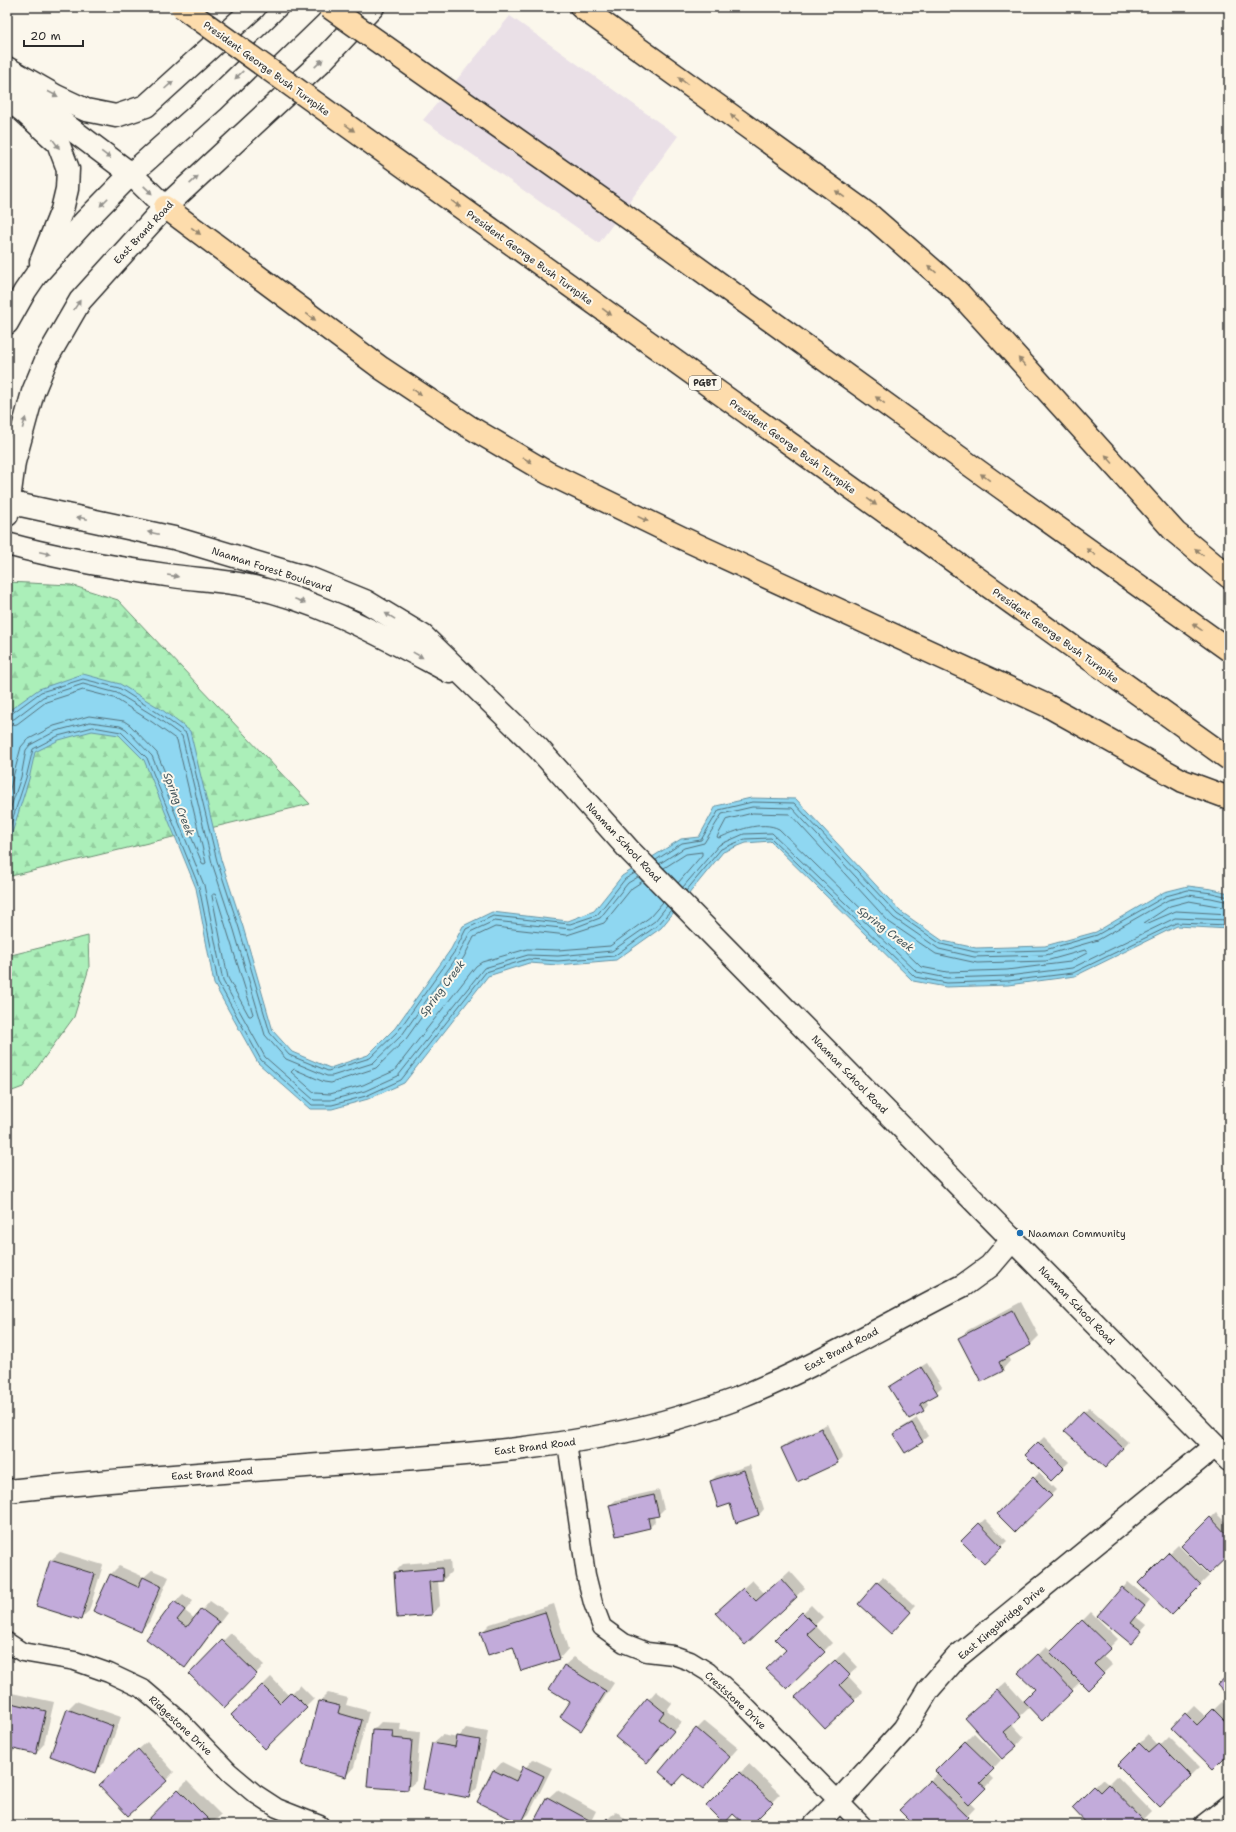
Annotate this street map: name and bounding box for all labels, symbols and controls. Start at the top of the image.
street label: President George Bush Turnpike [201,18,333,119]
scale bar [24,22,83,48]
text: 20 m [30,28,61,44]
one-way arrow [314,58,324,68]
one-way arrow [234,71,244,80]
one-way arrow [677,77,688,85]
one-way arrow [164,81,174,90]
one-way arrow [47,91,59,98]
one-way arrow [729,114,740,122]
one-way arrow [345,124,355,132]
one-way arrow [52,138,60,149]
one-way arrow [100,151,111,159]
one-way arrow [188,176,199,185]
one-way arrow [143,185,153,195]
one-way arrow [835,190,846,198]
one-way arrow [99,197,109,207]
street label: East Brand Road [111,197,176,267]
one-way arrow [450,199,461,208]
street label: President George Bush Turnpike [464,207,596,308]
one-way arrow [191,227,201,235]
one-way arrow [927,265,936,274]
one-way arrow [73,300,81,311]
one-way arrow [601,308,612,316]
one-way arrow [305,312,316,321]
one-way arrow [1018,358,1027,367]
road number: PGBT [689,376,721,390]
one-way arrow [412,388,422,396]
street label: President George Bush Turnpike [727,396,859,497]
one-way arrow [875,396,885,404]
one-way arrow [21,417,27,429]
one-way arrow [1104,454,1114,464]
one-way arrow [521,457,533,464]
one-way arrow [980,472,991,481]
one-way arrow [866,498,877,506]
one-way arrow [76,515,88,521]
one-way arrow [637,516,649,522]
one-way arrow [147,530,159,536]
street label: Naaman Forest Boulevard [210,544,334,595]
one-way arrow [1086,548,1097,556]
one-way arrow [1194,548,1205,557]
one-way arrow [39,550,51,556]
one-way arrow [167,573,179,579]
street label: President George Bush Turnpike [990,585,1122,686]
one-way arrow [294,599,306,605]
one-way arrow [384,613,396,620]
one-way arrow [1192,623,1203,631]
one-way arrow [412,652,424,658]
water label: Spring Creek [160,770,198,839]
street label: Naaman School Road [583,800,664,885]
water label: Spring Creek [854,903,917,956]
water label: Spring Creek [416,957,469,1020]
street label: Naaman School Road [809,1032,891,1117]
place label: Naaman Community [1028,1227,1126,1240]
marker: Naaman Community [1015,1228,1025,1238]
street label: Naaman School Road [1036,1263,1118,1348]
street label: East Brand Road [802,1324,881,1374]
street label: East Brand Road [494,1435,577,1458]
street label: East Brand Road [171,1464,254,1483]
street label: East Kingsbridge Drive [955,1582,1048,1663]
street label: Creststone Drive [702,1669,769,1732]
street label: Ridgestone Drive [146,1693,215,1758]

